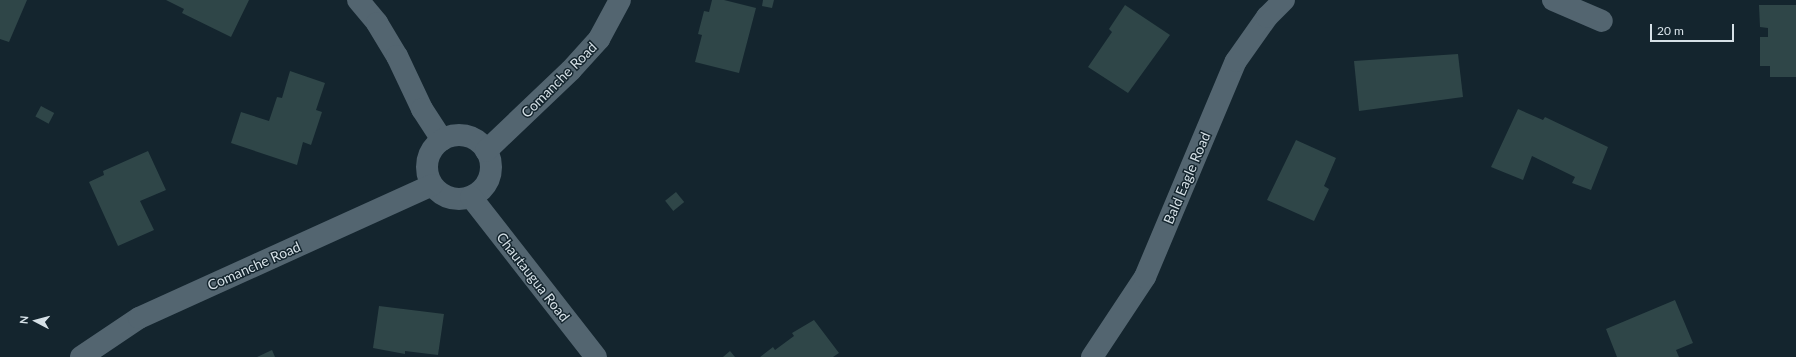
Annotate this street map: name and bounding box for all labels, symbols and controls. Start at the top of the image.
scale bar [1652,16,1736,42]
text: 20 m [1657,23,1684,38]
street label: Comanche Road [518,39,600,121]
street label: Bald Eagle Road [1160,130,1214,226]
street label: Chautaugua Road [493,229,573,325]
street label: Comanche Road [205,238,303,294]
north arrow [16,301,56,341]
text: N [17,315,30,325]

